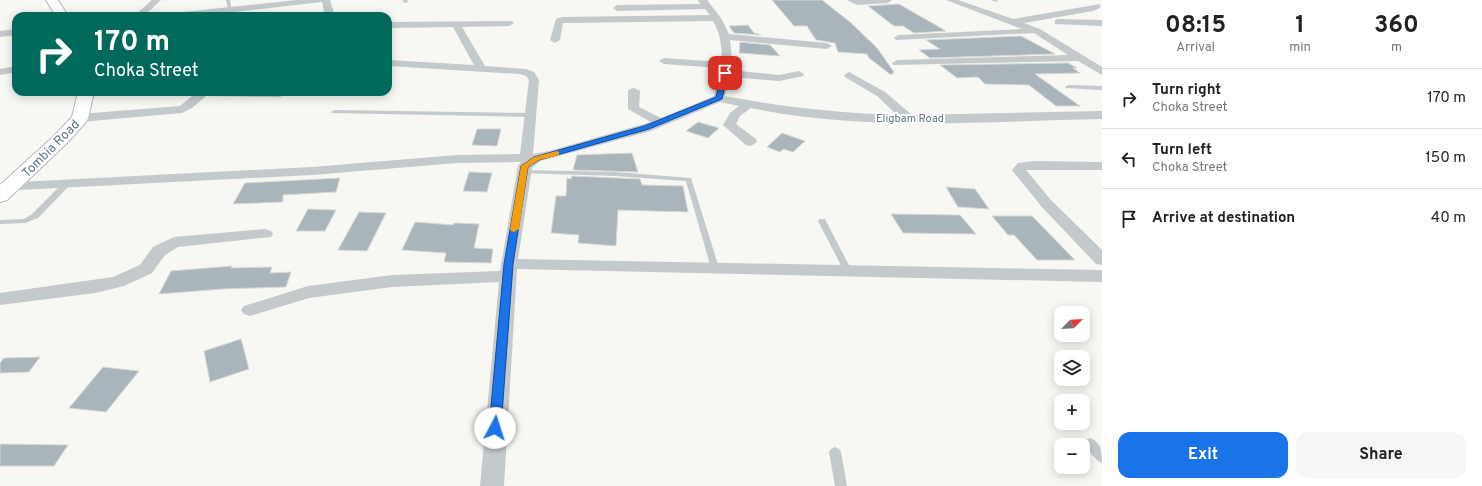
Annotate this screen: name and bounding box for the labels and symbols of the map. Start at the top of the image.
pin [708,56,742,90]
street label: Eligbam Road [876,112,944,126]
street label: Tombia Road [19,117,84,182]
north arrow [1054,306,1090,342]
position arrow [474,407,516,449]

